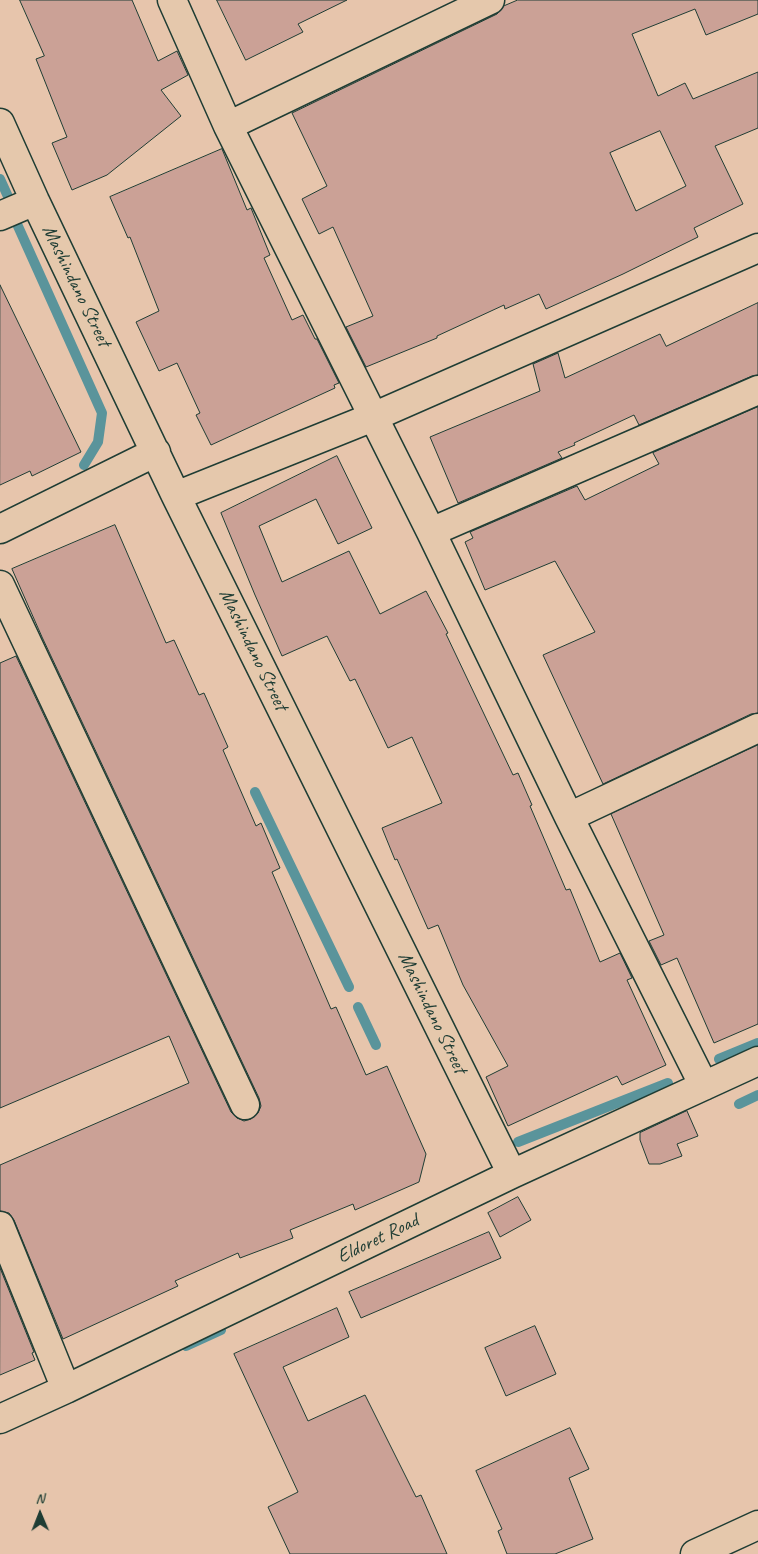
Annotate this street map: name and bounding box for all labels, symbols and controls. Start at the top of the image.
street label: Mashindano Street [36,221,116,351]
street label: Mashindano Street [213,585,293,715]
street label: Mashindano Street [392,948,472,1078]
street label: Eldoret Road [333,1209,423,1269]
north arrow [15,1489,65,1539]
text: N [35,1490,44,1507]

